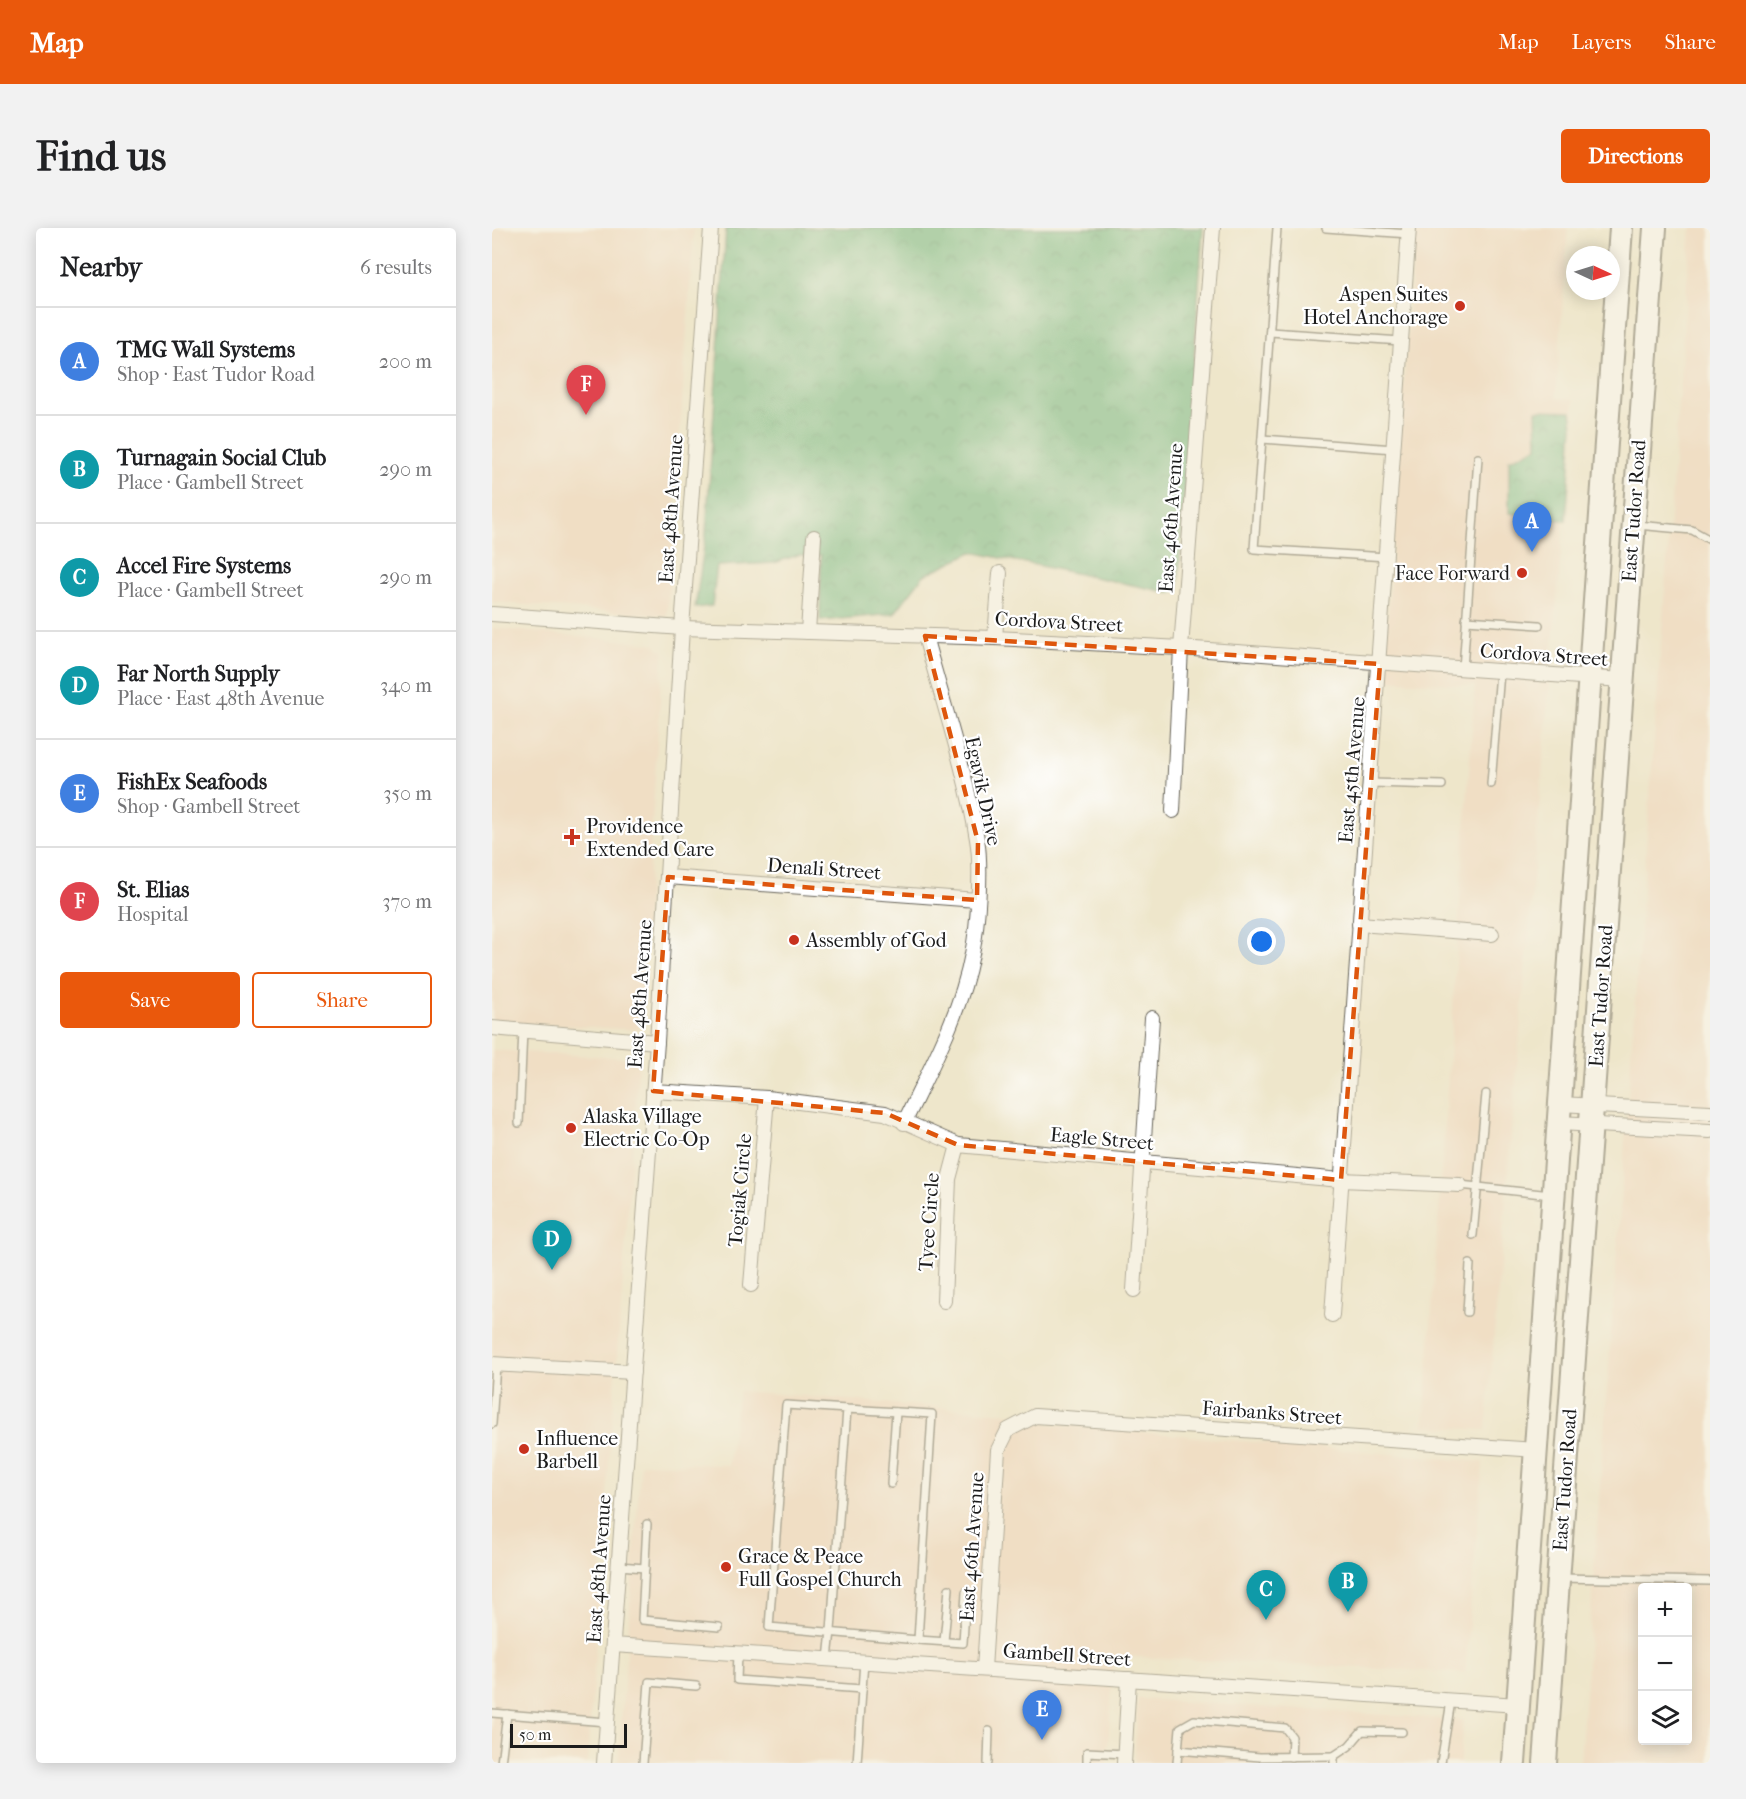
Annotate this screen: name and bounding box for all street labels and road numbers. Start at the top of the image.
street label: East 48th Avenue [654,434,688,584]
street label: East Tudor Road [1618,438,1651,583]
street label: East 46th Avenue [1154,442,1188,594]
street label: Cordova Street [994,607,1124,637]
street label: Cordova Street [1479,639,1609,671]
street label: East 45th Avenue [1334,695,1370,844]
street label: Egavik Drive [960,734,1006,848]
street label: Denali Street [766,854,882,884]
street label: East 48th Avenue [623,919,657,1069]
street label: East Tudor Road [1585,923,1618,1068]
street label: Eagle Street [1049,1123,1155,1155]
street label: Togiak Circle [724,1132,756,1248]
street label: Tyee Circle [914,1172,944,1272]
street label: Fairbanks Street [1201,1397,1343,1429]
street label: East Tudor Road [1549,1407,1582,1552]
street label: East 46th Avenue [955,1471,989,1623]
street label: East 48th Avenue [582,1494,616,1644]
street label: Gambell Street [1002,1639,1132,1671]

